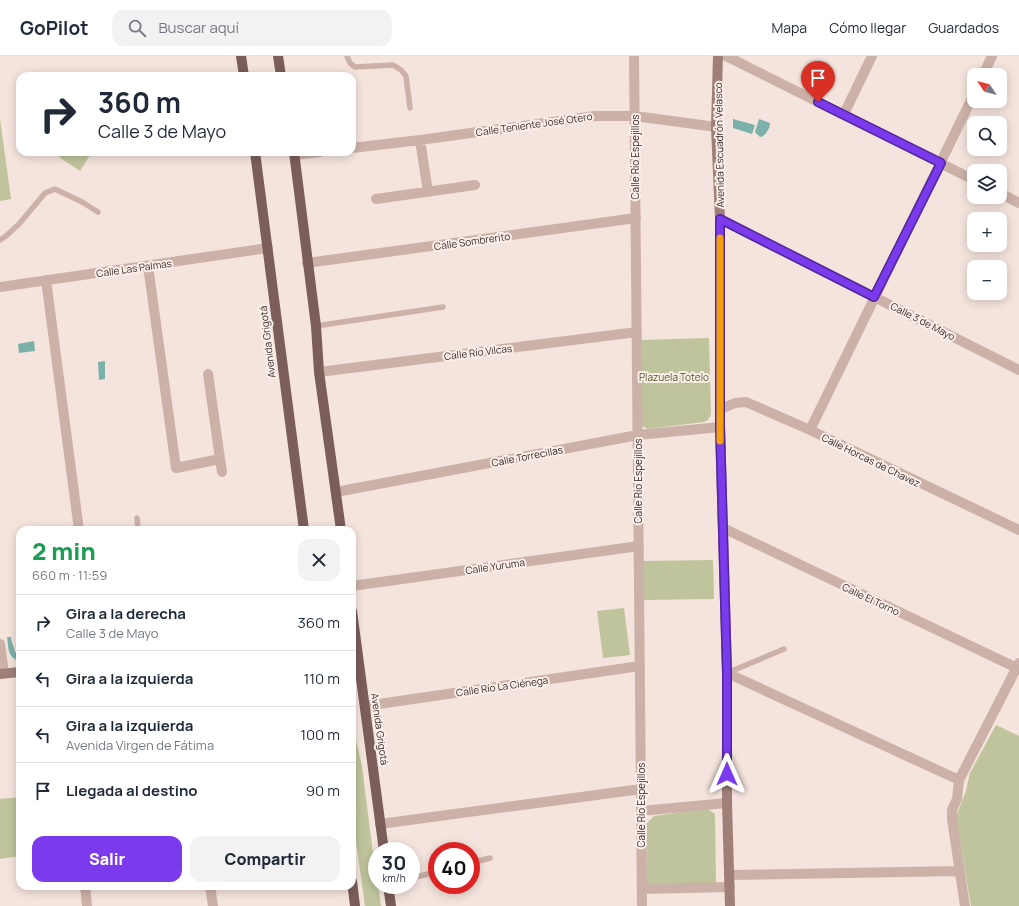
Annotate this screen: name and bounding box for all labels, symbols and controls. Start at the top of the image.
search box [112,10,392,46]
text: GoPilot [20,15,88,41]
icon: search [126,17,148,39]
text: Buscar aquí [158,17,239,38]
text: Mapa [772,18,807,37]
text: Cómo llegar [829,18,906,37]
text: Guardados [928,18,999,37]
pin [801,61,835,102]
icon: arrive [807,67,829,89]
north arrow [967,68,1007,108]
map controls [967,68,1007,300]
street label: Avenida Escuadrón Velasco [711,82,727,208]
text: 360 m [98,83,181,121]
icon: right [32,88,84,140]
street label: Calle Teniente José Otero [475,109,593,139]
street label: Calle Río Espejillos [628,114,642,200]
button: search [967,116,1007,156]
text: Calle 3 de Mayo [98,119,226,143]
button: layers [967,164,1007,204]
button: + [967,212,1007,252]
street label: Calle Sombrerito [433,229,511,253]
street label: Calle Las Palmas [95,256,173,280]
button: − [967,260,1007,300]
street label: Calle 3 de Mayo [888,299,958,343]
street label: Avenida Grigotá [256,305,278,379]
street label: Calle Río Vilcas [443,341,513,363]
park label: Plazuela Totelo [639,370,709,384]
street label: Calle Horcas de Chavez [819,430,923,490]
street label: Calle Río Espejillos [631,438,645,524]
street label: Calle Torrecillas [490,442,564,470]
text: 2 min [32,534,96,567]
button: close [298,539,340,581]
street label: Calle Yuruma [464,555,526,577]
text: 660 m · 11:59 [32,566,107,584]
street label: Calle El Torno [840,580,902,618]
text: Gira a la derecha [66,603,186,624]
icon: right [32,612,54,634]
text: 360 m [298,612,340,633]
text: Calle 3 de Mayo [66,624,159,642]
icon: left [32,668,54,690]
text: Gira a la izquierda [66,668,193,689]
text: 110 m [303,668,340,689]
street label: Calle Río La Ciénega [455,673,549,699]
street label: Avenida Grigotá [368,692,392,766]
text: Gira a la izquierda [66,715,193,736]
icon: left [32,724,54,746]
text: 100 m [300,724,340,745]
text: Avenida Virgen de Fátima [66,736,214,754]
position arrow [706,753,748,795]
street label: Calle Río Espejillos [634,762,648,848]
icon: arrive [32,780,54,802]
text: Llegada al destino [66,780,198,801]
text: 90 m [306,780,340,801]
button: Salir [32,836,182,882]
button: Compartir [190,836,340,882]
speed limit sign: 40 [428,842,480,894]
text: 30 [382,849,406,876]
text: km/h [382,871,406,885]

